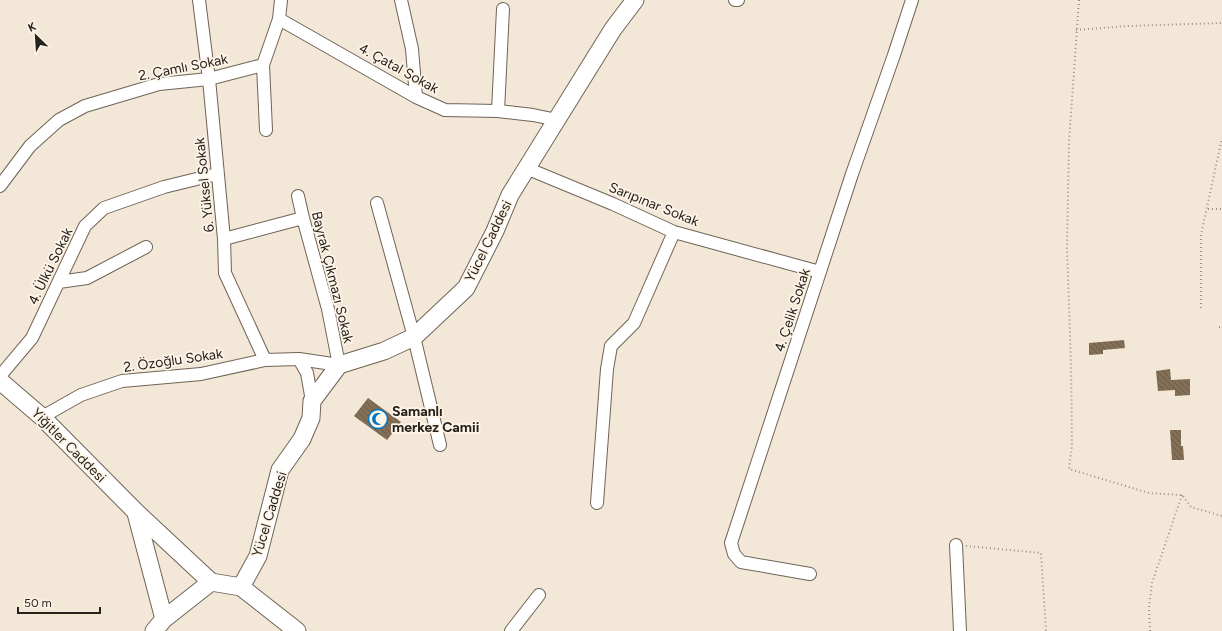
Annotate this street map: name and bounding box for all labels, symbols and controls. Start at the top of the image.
north arrow [16,16,56,56]
text: K [26,20,39,35]
street label: 4. Çatal Sokak [356,40,442,97]
street label: 2. Çamlı Sokak [137,50,229,84]
street label: 6. Yüksel Sokak [191,137,218,233]
street label: Sarıpınar Sokak [606,179,702,230]
street label: Yücel Caddesi [461,198,516,285]
street label: Bayrak Çıkmazı Sokak [308,210,357,345]
street label: 4. Ülkü Sokak [25,225,76,307]
street label: 4. Çelik Sokak [771,266,814,354]
street label: 2. Özoğlu Sokak [122,345,224,376]
place label: Samanlı merkez Camii [392,403,479,436]
street label: Yiğitler Caddesi [28,405,109,486]
mosque icon: Samanlı merkez Camii [367,408,389,430]
street label: Yücel Caddesi [248,469,291,559]
scale bar [18,589,100,615]
text: 50 m [24,596,52,610]

